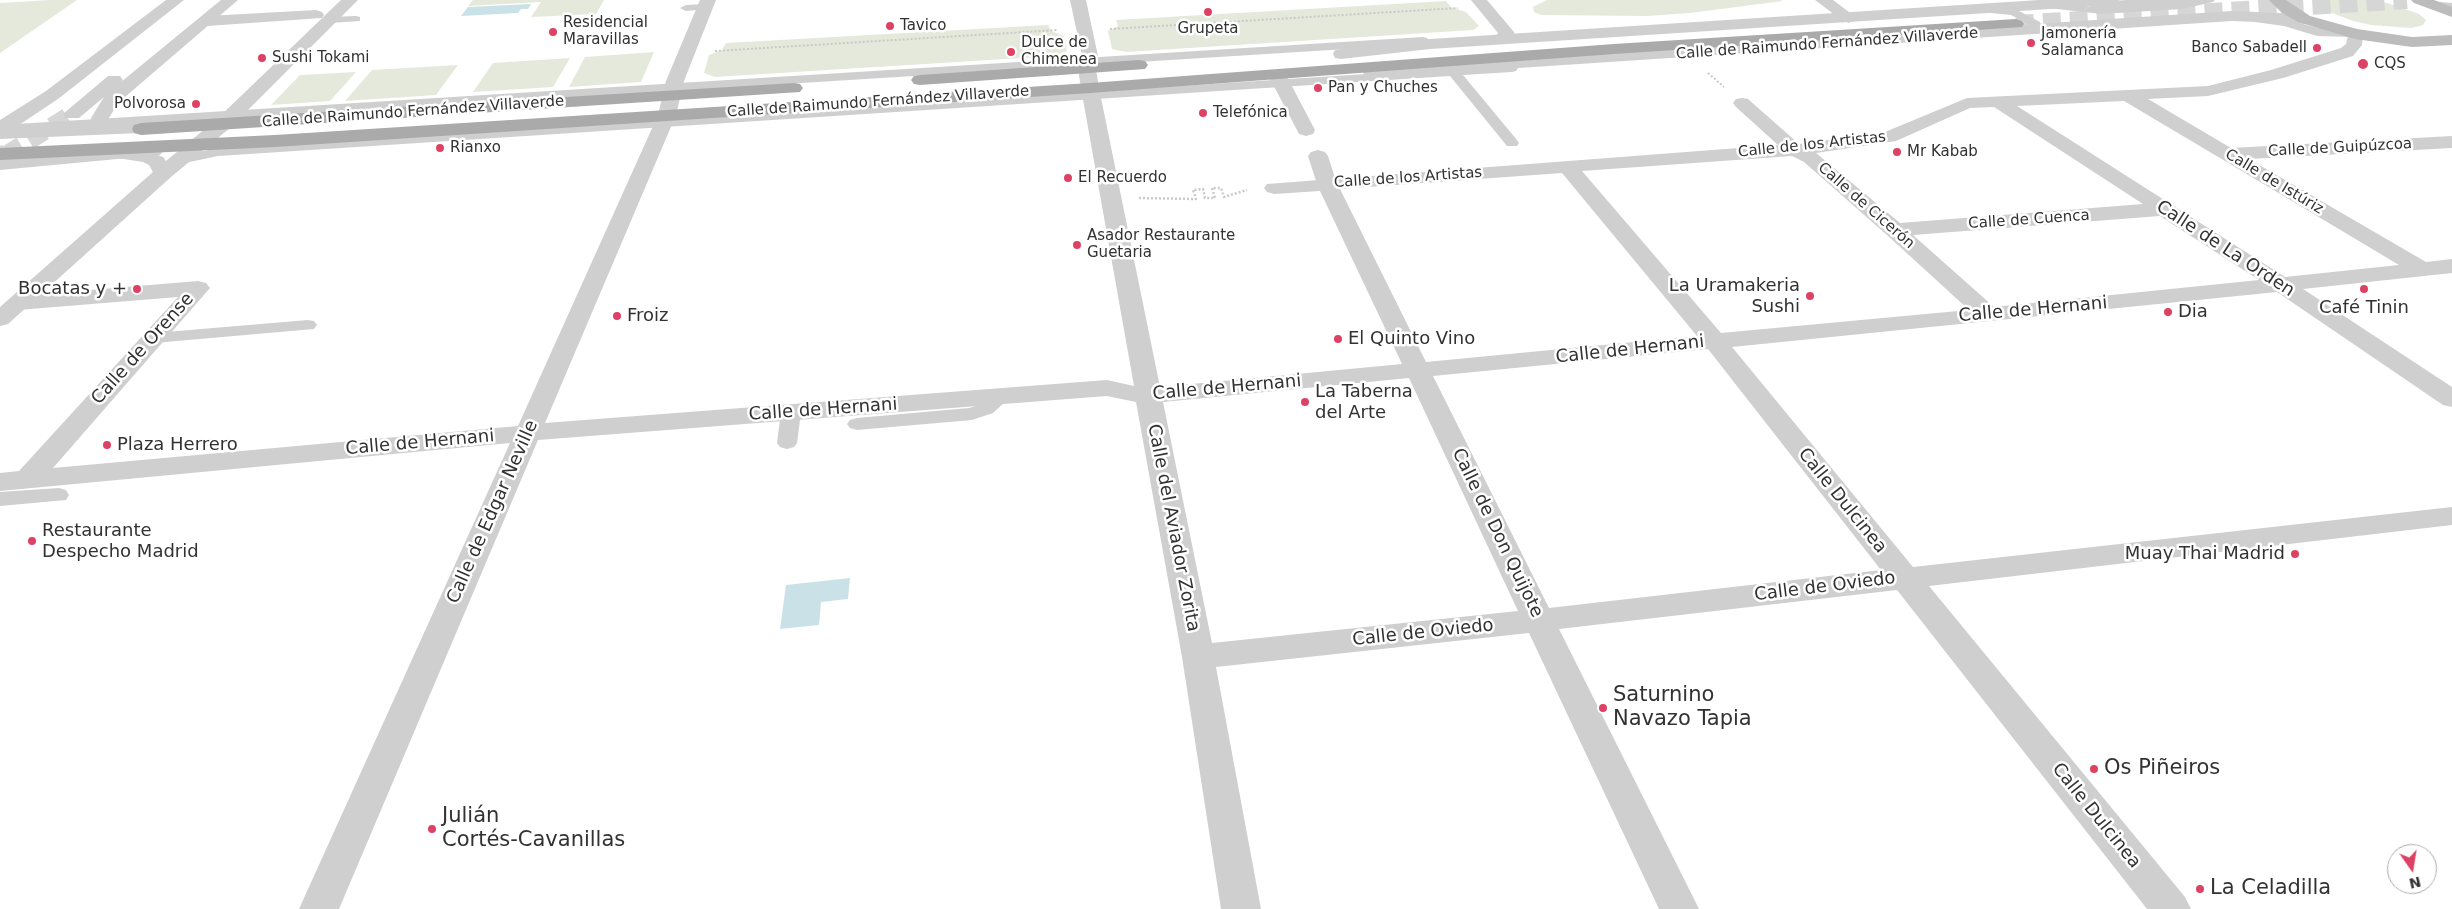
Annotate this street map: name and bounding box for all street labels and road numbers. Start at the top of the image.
street label: Calle de Raimundo Fernández Villaverde [1675,24,1979,64]
street label: Calle de Raimundo Fernández Villaverde [726,82,1030,122]
street label: Calle de Raimundo Fernández Villaverde [261,92,565,132]
street label: Calle de los Artistas [1737,128,1887,162]
street label: Calle de Guipúzcoa [2267,135,2413,161]
street label: Calle de Istúriz [2222,146,2326,218]
street label: Calle de Cicerón [1814,159,1918,253]
street label: Calle de los Artistas [1333,164,1483,192]
street label: Calle de La Orden [2152,196,2298,302]
street label: Calle de Cuenca [1968,207,2090,233]
street label: Calle de Orense [87,289,199,409]
street label: Calle de Hernani [1958,293,2108,327]
street label: Calle de Hernani [1555,331,1705,369]
street label: Calle de Hernani [1152,371,1302,405]
street label: Calle de Hernani [748,394,898,426]
street label: Calle de Edgar Neville [443,417,543,607]
street label: Calle del Aviador Zorita [1142,422,1204,634]
street label: Calle de Hernani [345,426,495,460]
street label: Calle Dulcinea [1793,444,1891,558]
street label: Calle de Don Quijote [1447,445,1547,621]
street label: Calle de Oviedo [1753,568,1897,606]
street label: Calle de Oviedo [1351,615,1495,651]
street label: Calle Dulcinea [2047,759,2145,873]

